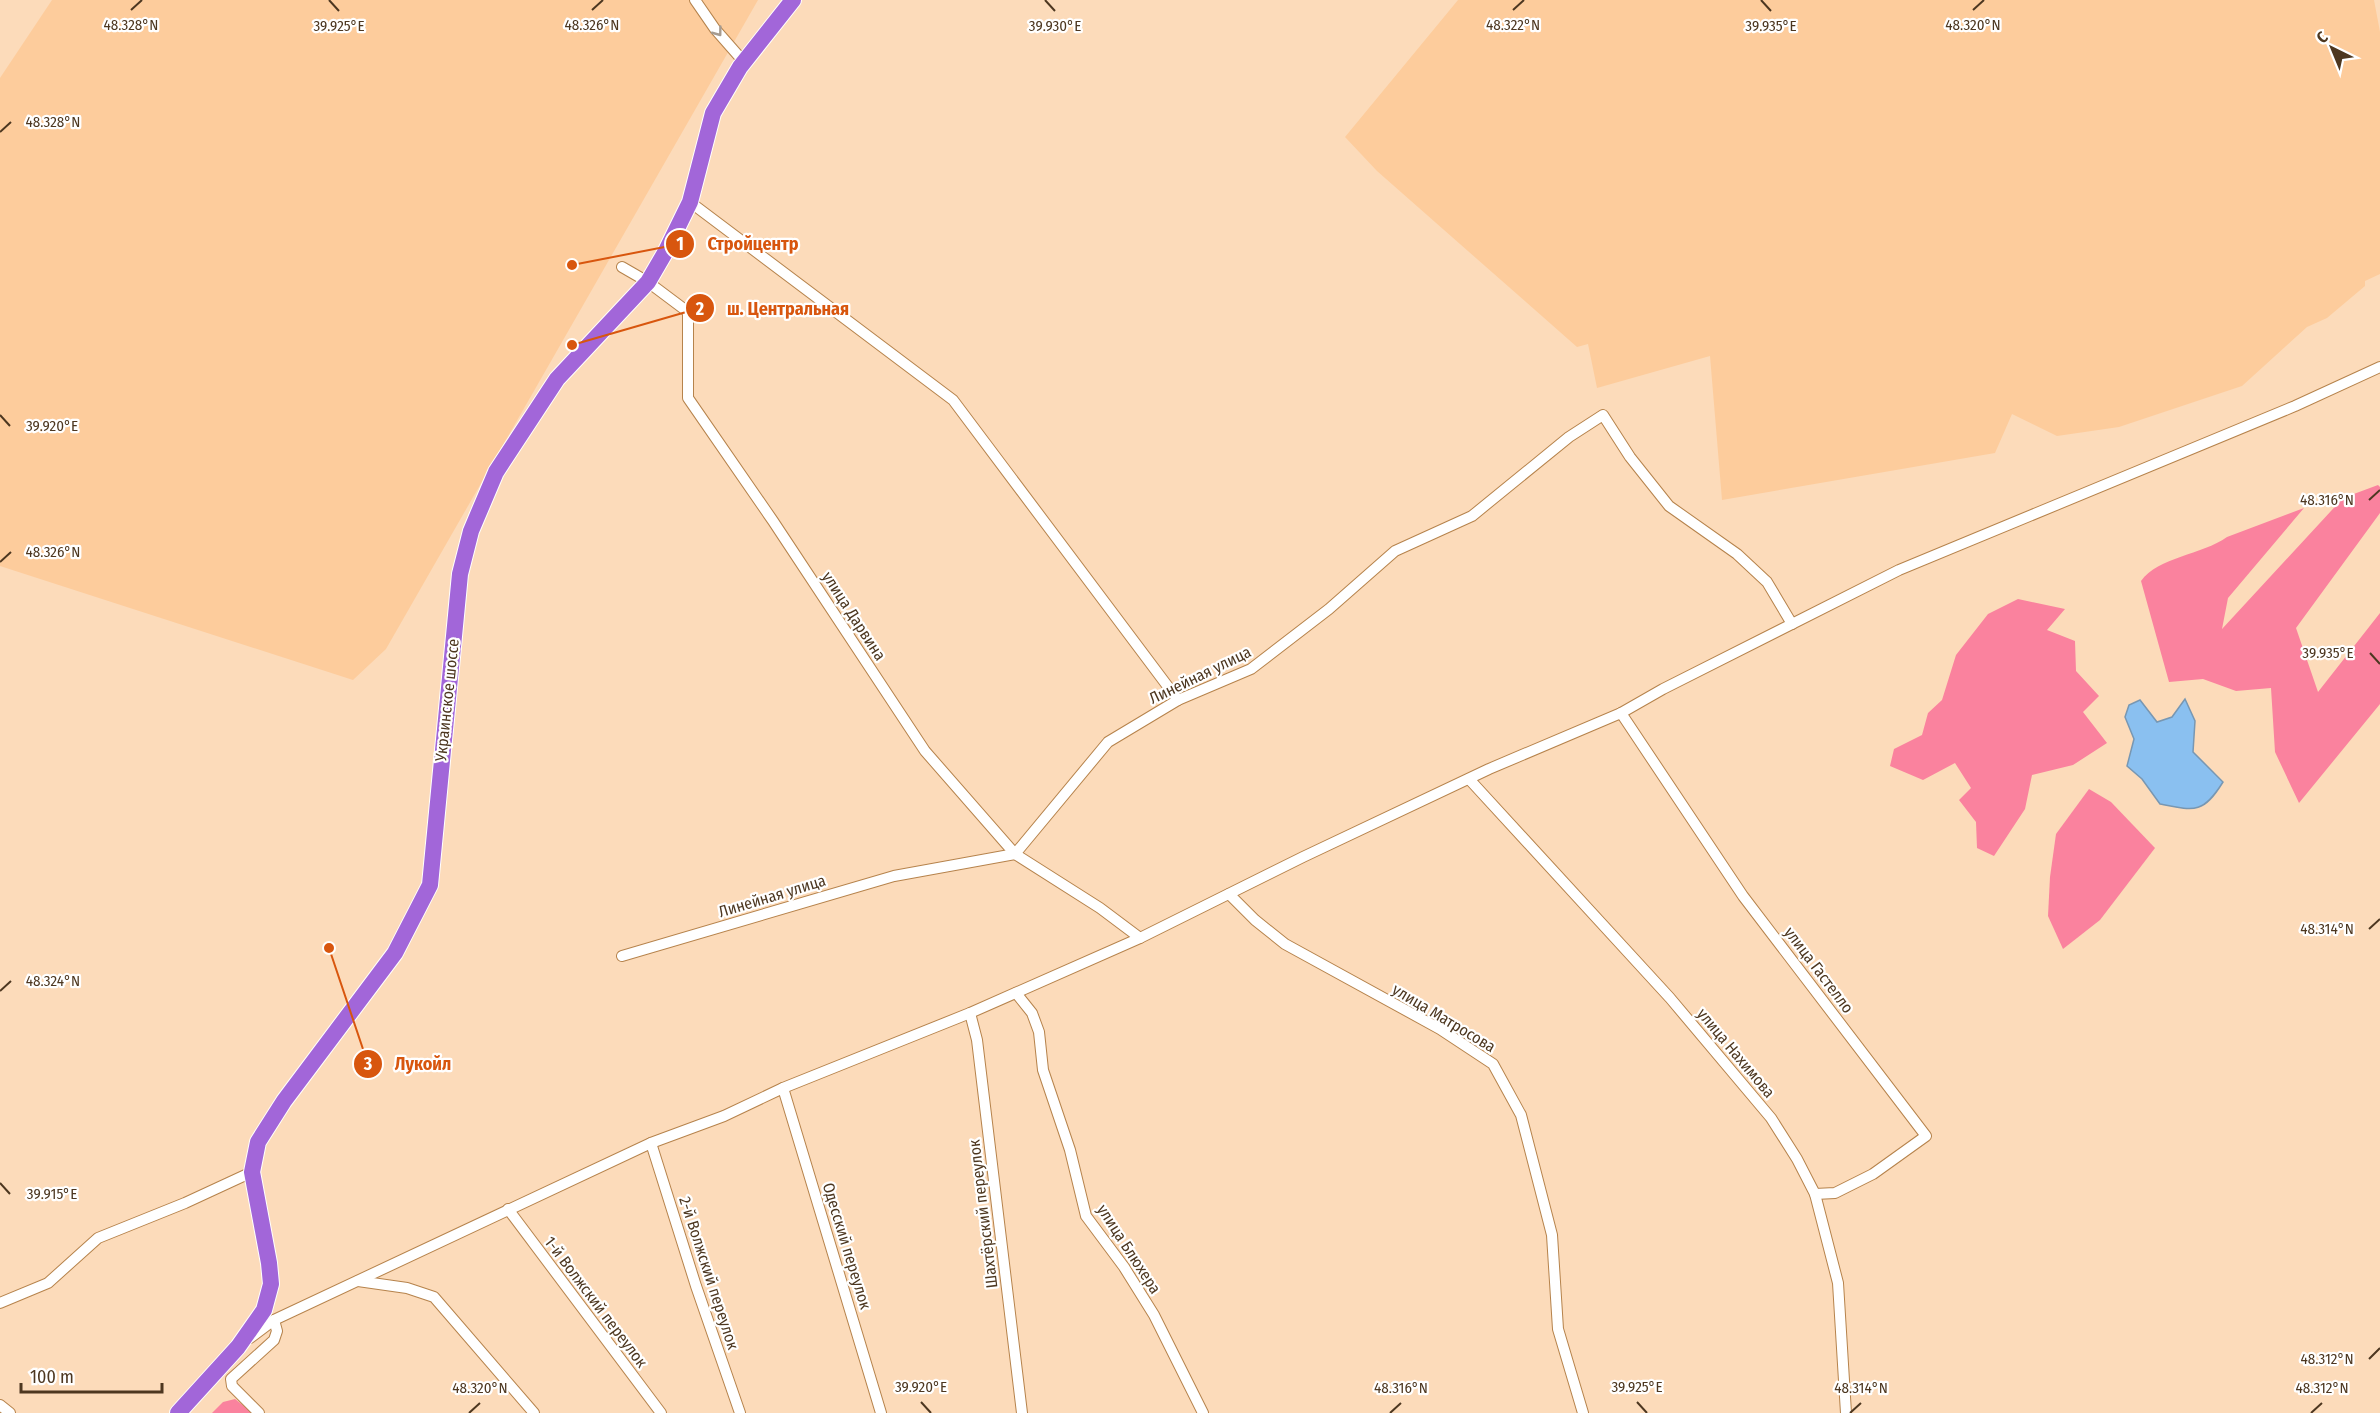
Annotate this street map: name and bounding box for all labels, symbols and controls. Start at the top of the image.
text: 48.328°N [104,16,158,34]
text: 48.326°N [565,16,619,34]
text: 48.322°N [1486,16,1540,34]
text: 48.320°N [1945,16,2001,34]
text: 39.925°E [313,17,365,35]
text: 39.930°E [1029,17,1081,35]
text: 39.935°E [1745,17,1797,35]
north arrow [2302,18,2362,78]
one-way arrow [711,26,722,37]
text: С [2313,27,2332,47]
text: 48.328°N [26,113,80,131]
callout: Стройцентр [665,226,810,262]
text: 1 [676,233,684,255]
text: Стройцентр [707,233,799,255]
callout: ш. Центральная [685,290,861,326]
text: 2 [695,298,704,320]
text: ш. Центральная [727,298,849,320]
text: 39.920°E [26,417,78,435]
text: 48.316°N [2300,491,2354,509]
text: 48.326°N [26,543,80,561]
street label: улица Дарвина [818,568,890,664]
street label: Украинское шоссе [431,638,463,763]
street label: Линейная улица [1146,642,1254,708]
text: 39.935°E [2302,644,2354,662]
street label: Линейная улица [716,871,828,921]
text: 48.314°N [2300,920,2354,938]
street label: улица Гастелло [1780,923,1858,1017]
text: 48.324°N [26,972,80,990]
street label: улица Матросова [1389,980,1499,1056]
street label: улица Нахимова [1693,1004,1779,1102]
callout: Лукойл [353,1046,463,1082]
text: 3 [363,1053,373,1075]
text: Лукойл [395,1053,451,1075]
street label: Шахтёрский переулок [964,1138,1002,1289]
street label: Одесский переулок [819,1180,875,1312]
text: 39.915°E [27,1185,77,1203]
street label: 2-й Волжский переулок [675,1194,743,1352]
street label: улица Блюхера [1093,1201,1165,1297]
street label: 1-й Волжский переулок [541,1233,652,1372]
text: 48.312°N [2300,1350,2354,1368]
scale bar [21,1356,162,1394]
text: 100 m [30,1366,74,1388]
text: 39.920°E [895,1378,947,1396]
text: 39.925°E [1611,1378,1663,1396]
text: 48.320°N [452,1379,508,1397]
text: 48.316°N [1374,1379,1428,1397]
text: 48.314°N [1834,1379,1888,1397]
text: 48.312°N [2295,1379,2349,1397]

